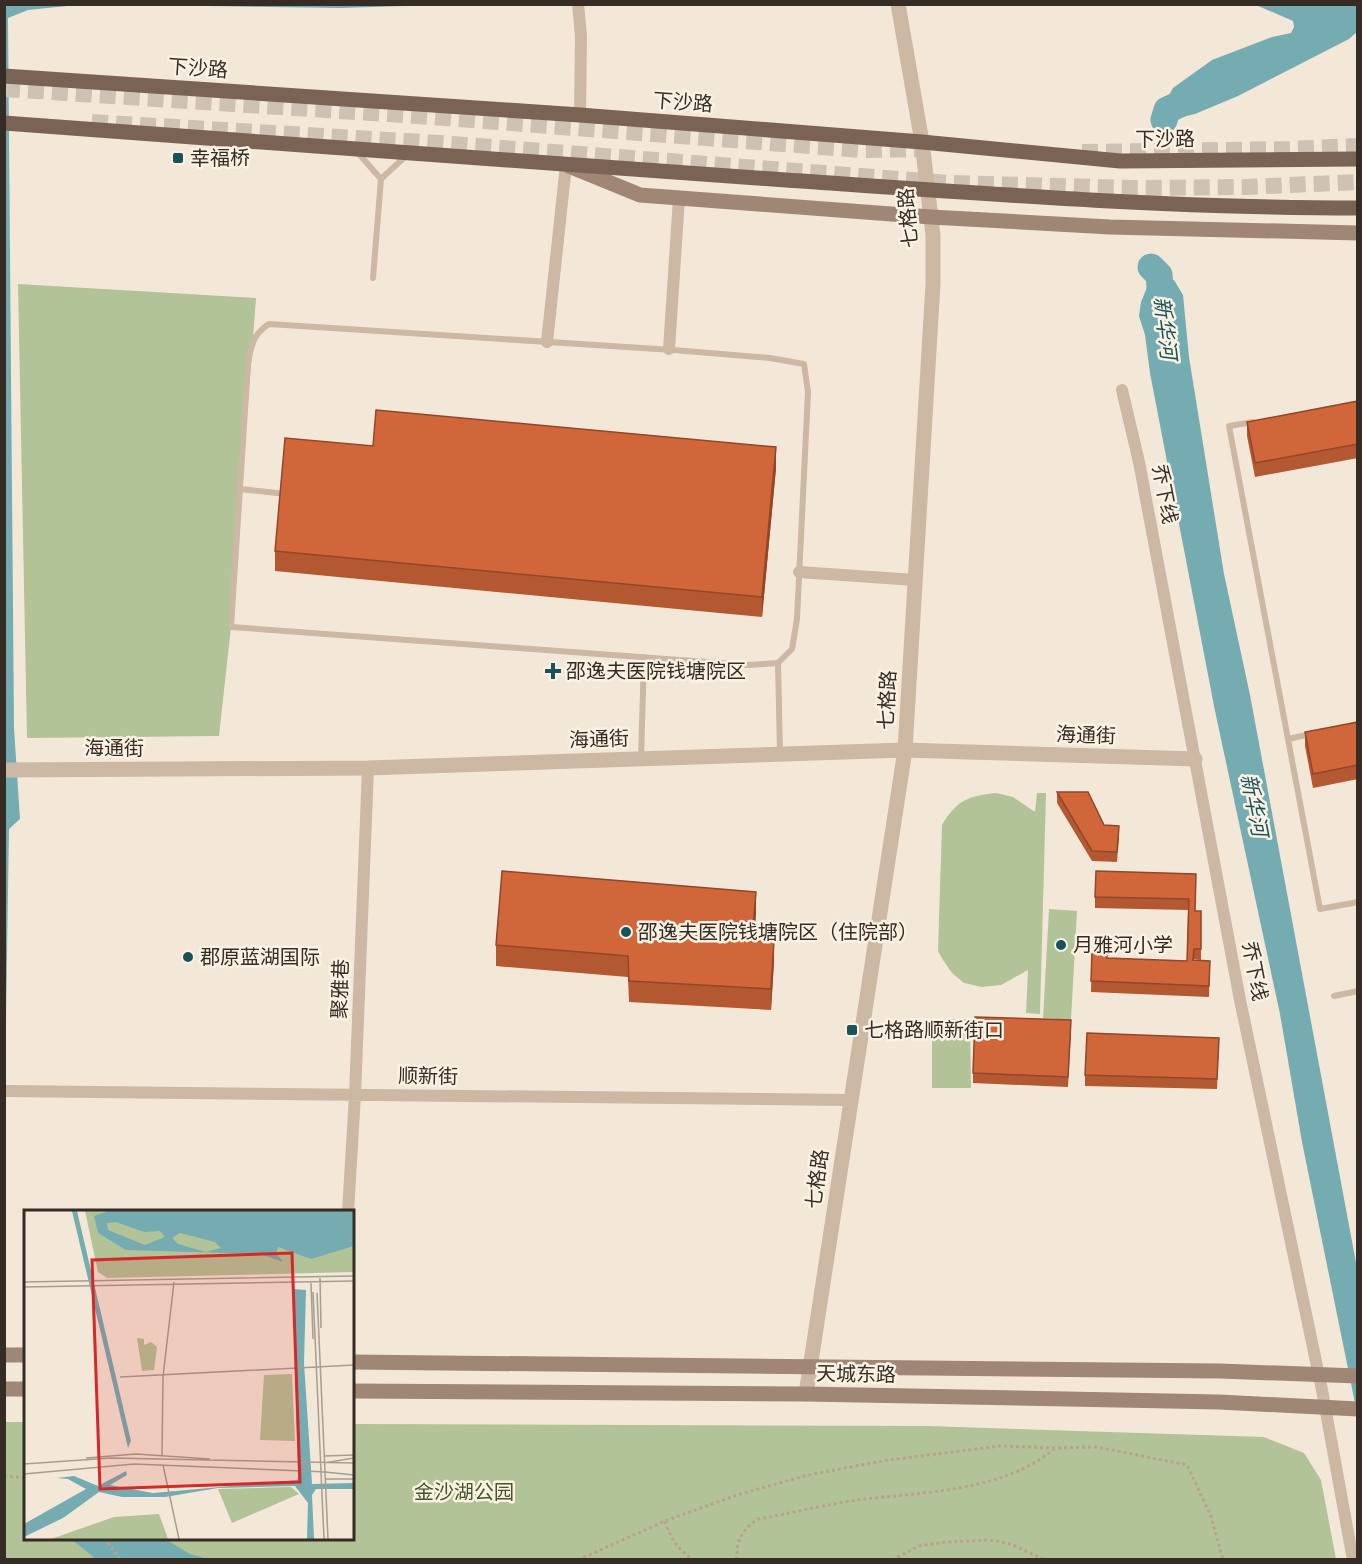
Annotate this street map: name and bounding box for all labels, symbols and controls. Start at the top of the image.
street label: 下沙路 [167,54,229,82]
street label: 下沙路 [652,88,714,116]
street label: 下沙路 [1135,127,1195,151]
place label: 幸福桥 [190,146,250,170]
marker: 幸福桥 [171,151,185,165]
street label: 七格路 [893,187,923,249]
water label: 新华河 [1149,295,1181,365]
street label: 乔下线 [1147,462,1183,526]
place label: 邵逸夫医院钱塘院区 [566,659,746,683]
marker: 邵逸夫医院钱塘院区 [544,662,562,680]
street label: 七格路 [873,669,901,731]
street label: 海通街 [1056,722,1116,748]
street label: 海通街 [569,726,629,752]
street label: 海通街 [84,736,144,760]
water label: 新华河 [1236,772,1273,842]
place label: 邵逸夫医院钱塘院区（住院部） [638,920,918,944]
marker: 邵逸夫医院钱塘院区（住院部） [619,925,633,939]
place label: 月雅河小学 [1073,933,1173,957]
marker: 月雅河小学 [1054,938,1068,952]
street label: 乔下线 [1237,939,1273,1003]
place label: 郡原蓝湖国际 [200,945,320,969]
marker: 郡原蓝湖国际 [181,950,195,964]
street label: 聚雅巷 [327,959,353,1019]
place label: 七格路顺新街口 [864,1018,1004,1042]
marker: 七格路顺新街口 [845,1023,859,1037]
street label: 顺新街 [398,1063,458,1089]
street label: 七格路 [801,1148,833,1210]
inset map [24,1210,354,1540]
street label: 天城东路 [816,1361,896,1387]
park label: 金沙湖公园 [414,1480,514,1504]

